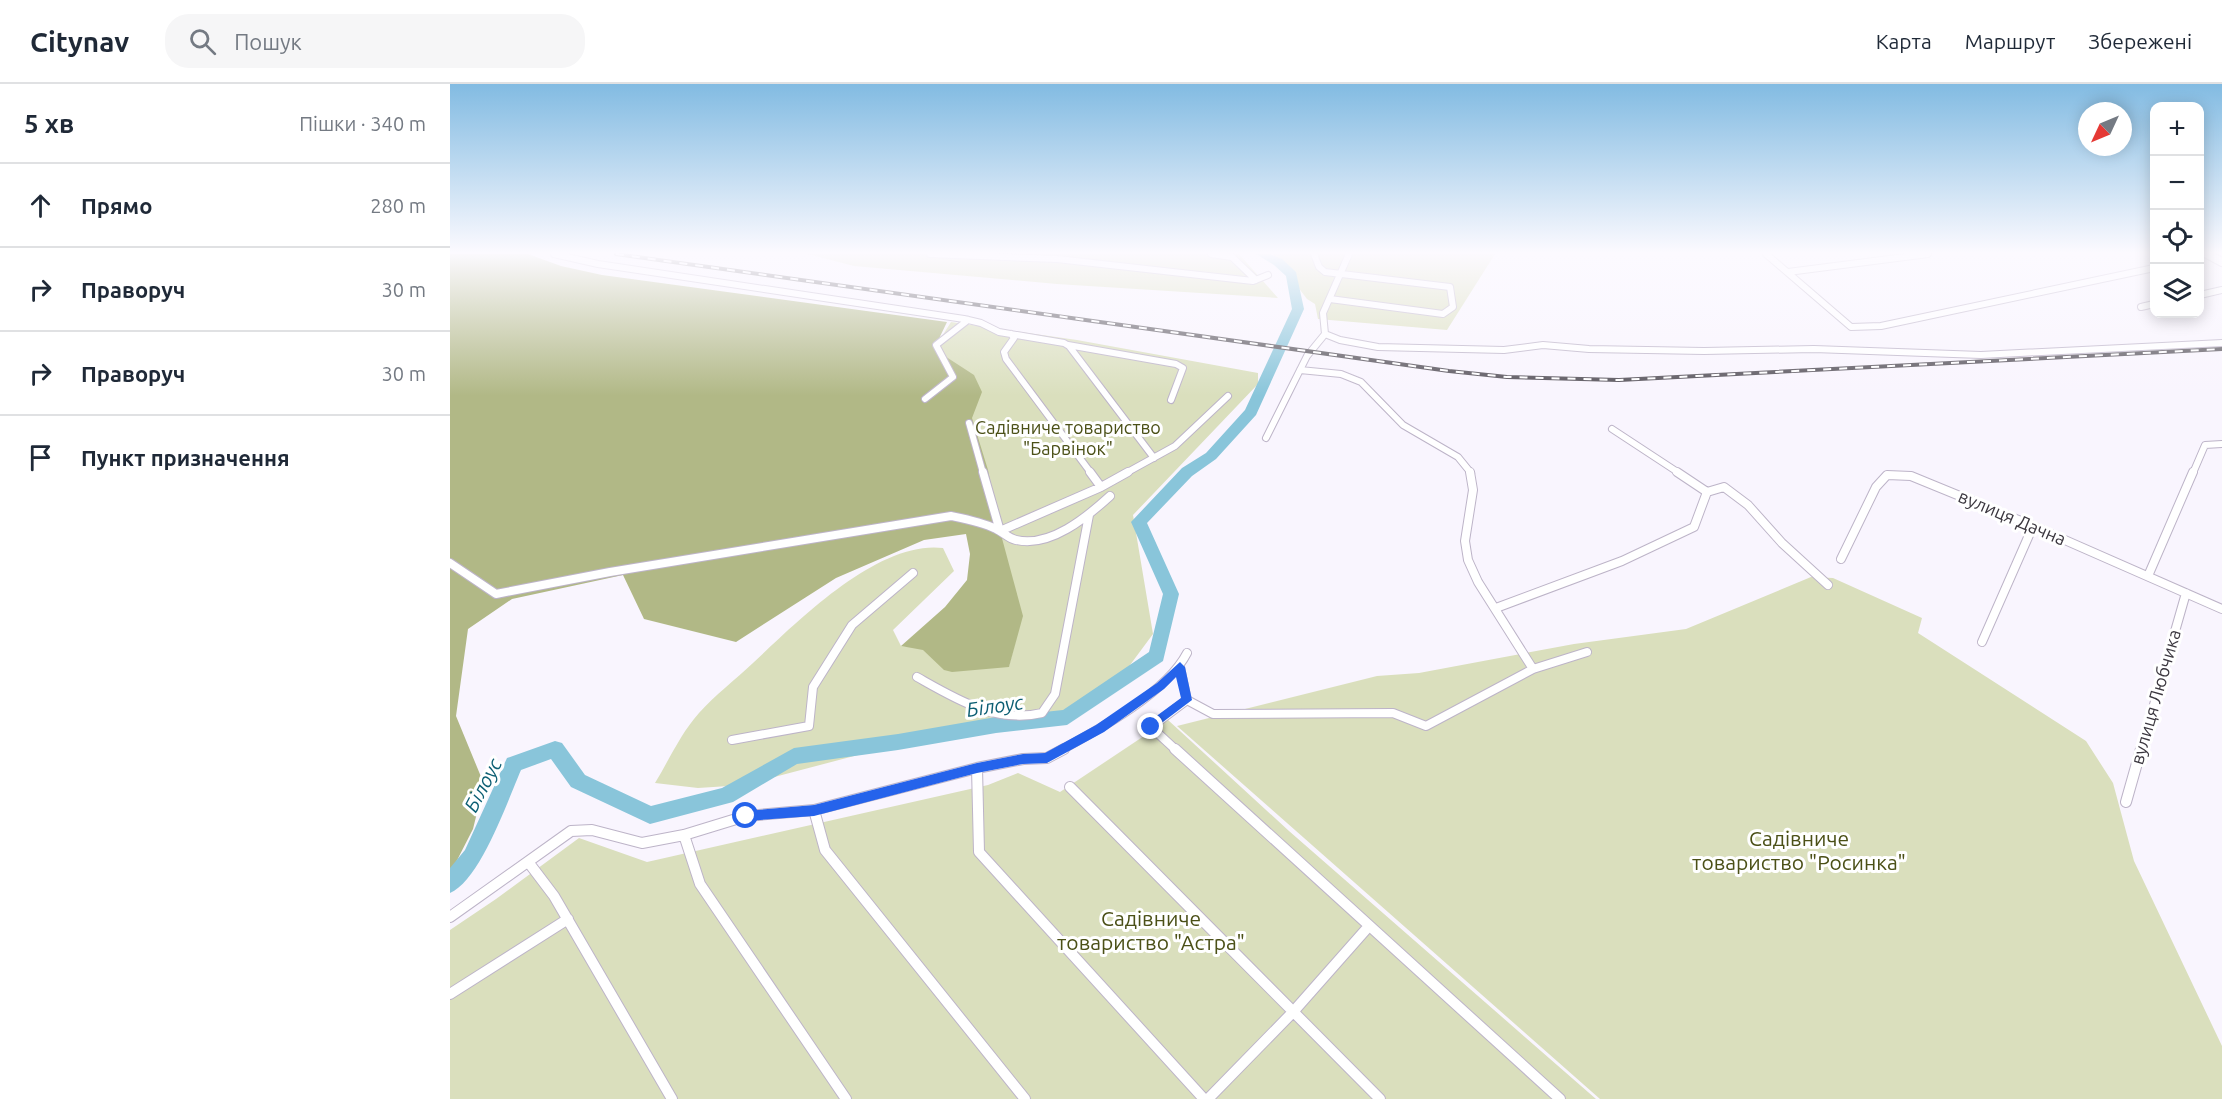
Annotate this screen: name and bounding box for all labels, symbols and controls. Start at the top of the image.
search box [165,14,585,68]
icon: search [186,25,219,58]
text: Citynav [30,26,129,57]
text: Пошук [234,29,302,54]
text: Карта [1876,29,1932,53]
text: Маршрут [1965,29,2055,53]
text: Збережені [2088,29,2192,53]
north arrow [2078,102,2132,156]
map controls [2150,102,2204,318]
button: + [2150,102,2204,156]
text: 5 хв [24,109,74,138]
text: Пішки · 340 m [299,112,426,135]
button: − [2150,156,2204,210]
icon: ahead [24,189,57,222]
text: Прямо [81,193,152,218]
text: 280 m [370,194,426,217]
button: locate [2150,210,2204,264]
button: layers [2150,264,2204,318]
icon: right [24,273,57,306]
text: Праворуч [81,277,185,302]
text: 30 m [382,278,426,301]
icon: right [24,357,57,390]
text: Праворуч [81,361,185,386]
text: 30 m [382,362,426,385]
park label: Садівниче товариство "Барвінок" [975,417,1161,458]
icon: arrive [24,441,57,474]
text: Пункт призначення [81,445,290,470]
street label: вулиця Дачна [1956,485,2069,549]
street label: вулиця Любчика [2126,627,2184,767]
water label: Білоус [965,690,1026,721]
route end [1137,713,1163,739]
water label: Білоус [459,753,506,816]
route start [732,802,758,828]
park label: Садівниче товариство "Росинка" [1692,826,1906,874]
park label: Садівниче товариство "Астра" [1057,906,1245,954]

